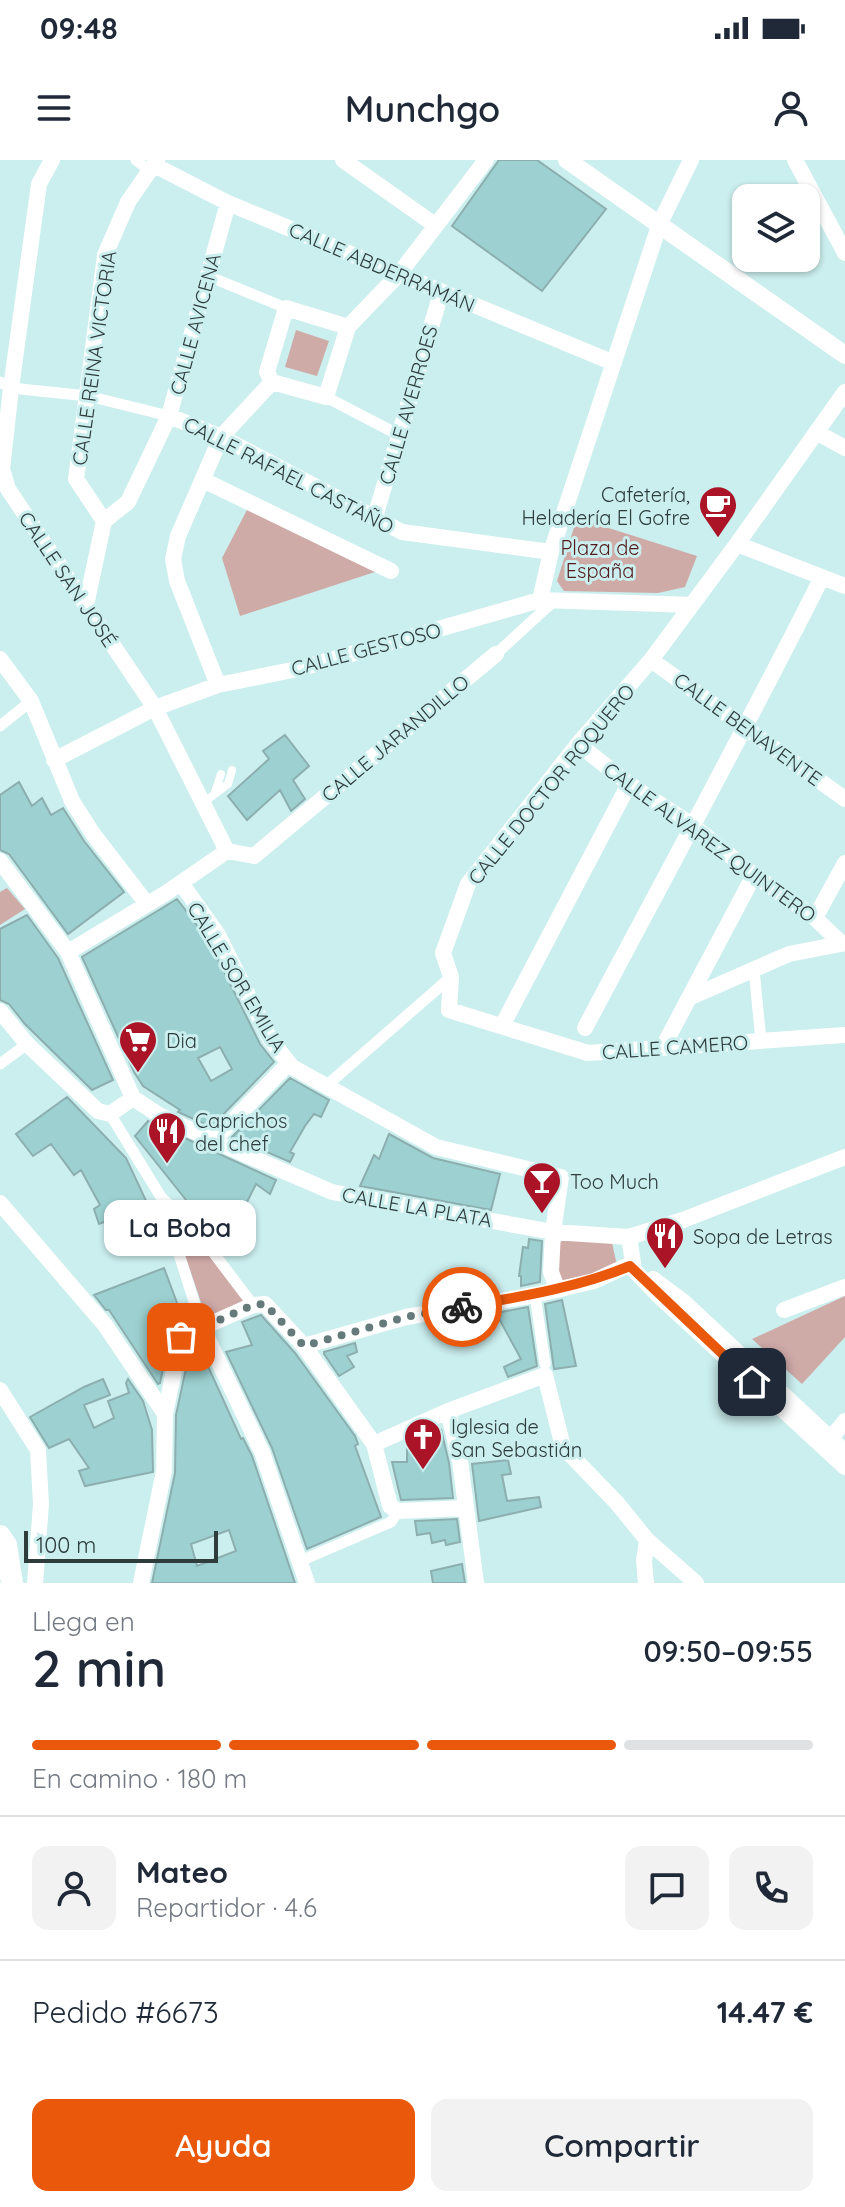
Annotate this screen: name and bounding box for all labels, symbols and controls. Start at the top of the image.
text: 09:48 [40,9,118,47]
icon: menu [32,86,76,130]
text: Munchgo [345,86,500,131]
icon: person [769,86,813,130]
map controls [732,184,820,272]
button: layers [732,184,820,272]
street label: CALLE ABDERRAMÁN [285,216,479,318]
street label: CALLE REINA VICTORIA [67,249,121,467]
street label: CALLE AVICENA [164,250,226,397]
street label: CALLE AVERROES [373,323,443,487]
street label: CALLE RAFAEL CASTAÑO [180,411,398,539]
place label: Cafetería, Heladería El Gofre [521,482,690,530]
cafe icon: Cafetería, Heladería El Gofre [697,484,739,539]
street label: CALLE SAN JOSÉ [14,507,122,651]
park label: Plaza de España [560,535,640,583]
street label: CALLE GESTOSO [288,617,444,681]
street label: CALLE BENAVENTE [669,667,827,791]
street label: CALLE JARANDILLO [316,669,474,807]
street label: CALLE DOCTOR ROQUERO [462,679,640,889]
street label: CALLE ALVAREZ QUINTERO [599,756,821,928]
street label: CALLE SOR EMILIA [182,897,292,1057]
supermarket icon: Dia [117,1019,159,1074]
place label: Dia [166,1028,197,1053]
street label: CALLE CAMERO [601,1029,749,1065]
place label: Caprichos del chef [195,1108,287,1156]
restaurant icon: Caprichos del chef [146,1110,188,1165]
bar icon: Too Much [521,1160,563,1215]
place label: Too Much [570,1169,659,1194]
street label: CALLE LA PLATA [340,1182,494,1232]
callout: La Boba [105,1201,257,1257]
text: La Boba [128,1211,232,1244]
restaurant icon: Sopa de Letras [644,1215,686,1270]
place label: Sopa de Letras [693,1224,833,1249]
courier [422,1267,502,1347]
icon: bike [440,1285,484,1329]
pin [147,1303,215,1371]
icon: bag [159,1315,203,1359]
pin [718,1348,786,1416]
icon: home [730,1360,774,1404]
place label: Iglesia de San Sebastián [451,1414,582,1462]
church icon: Iglesia de San Sebastián [402,1416,444,1471]
scale bar [24,1527,218,1563]
text: 100 m [36,1531,96,1559]
text: Llega en [32,1605,135,1638]
text: 09:50–09:55 [643,1632,813,1670]
text: 2 min [32,1635,166,1700]
text: En camino · 180 m [32,1762,247,1795]
button: person [32,1846,116,1930]
button: chat [625,1846,709,1930]
button: phone [729,1846,813,1930]
text: Mateo [136,1853,228,1891]
text: Repartidor · 4.6 [136,1891,317,1924]
text: Pedido #6673 [32,1993,219,2031]
text: 14.47 € [717,1993,813,2031]
button: Ayuda [32,2099,415,2191]
button: Compartir [431,2099,813,2191]

